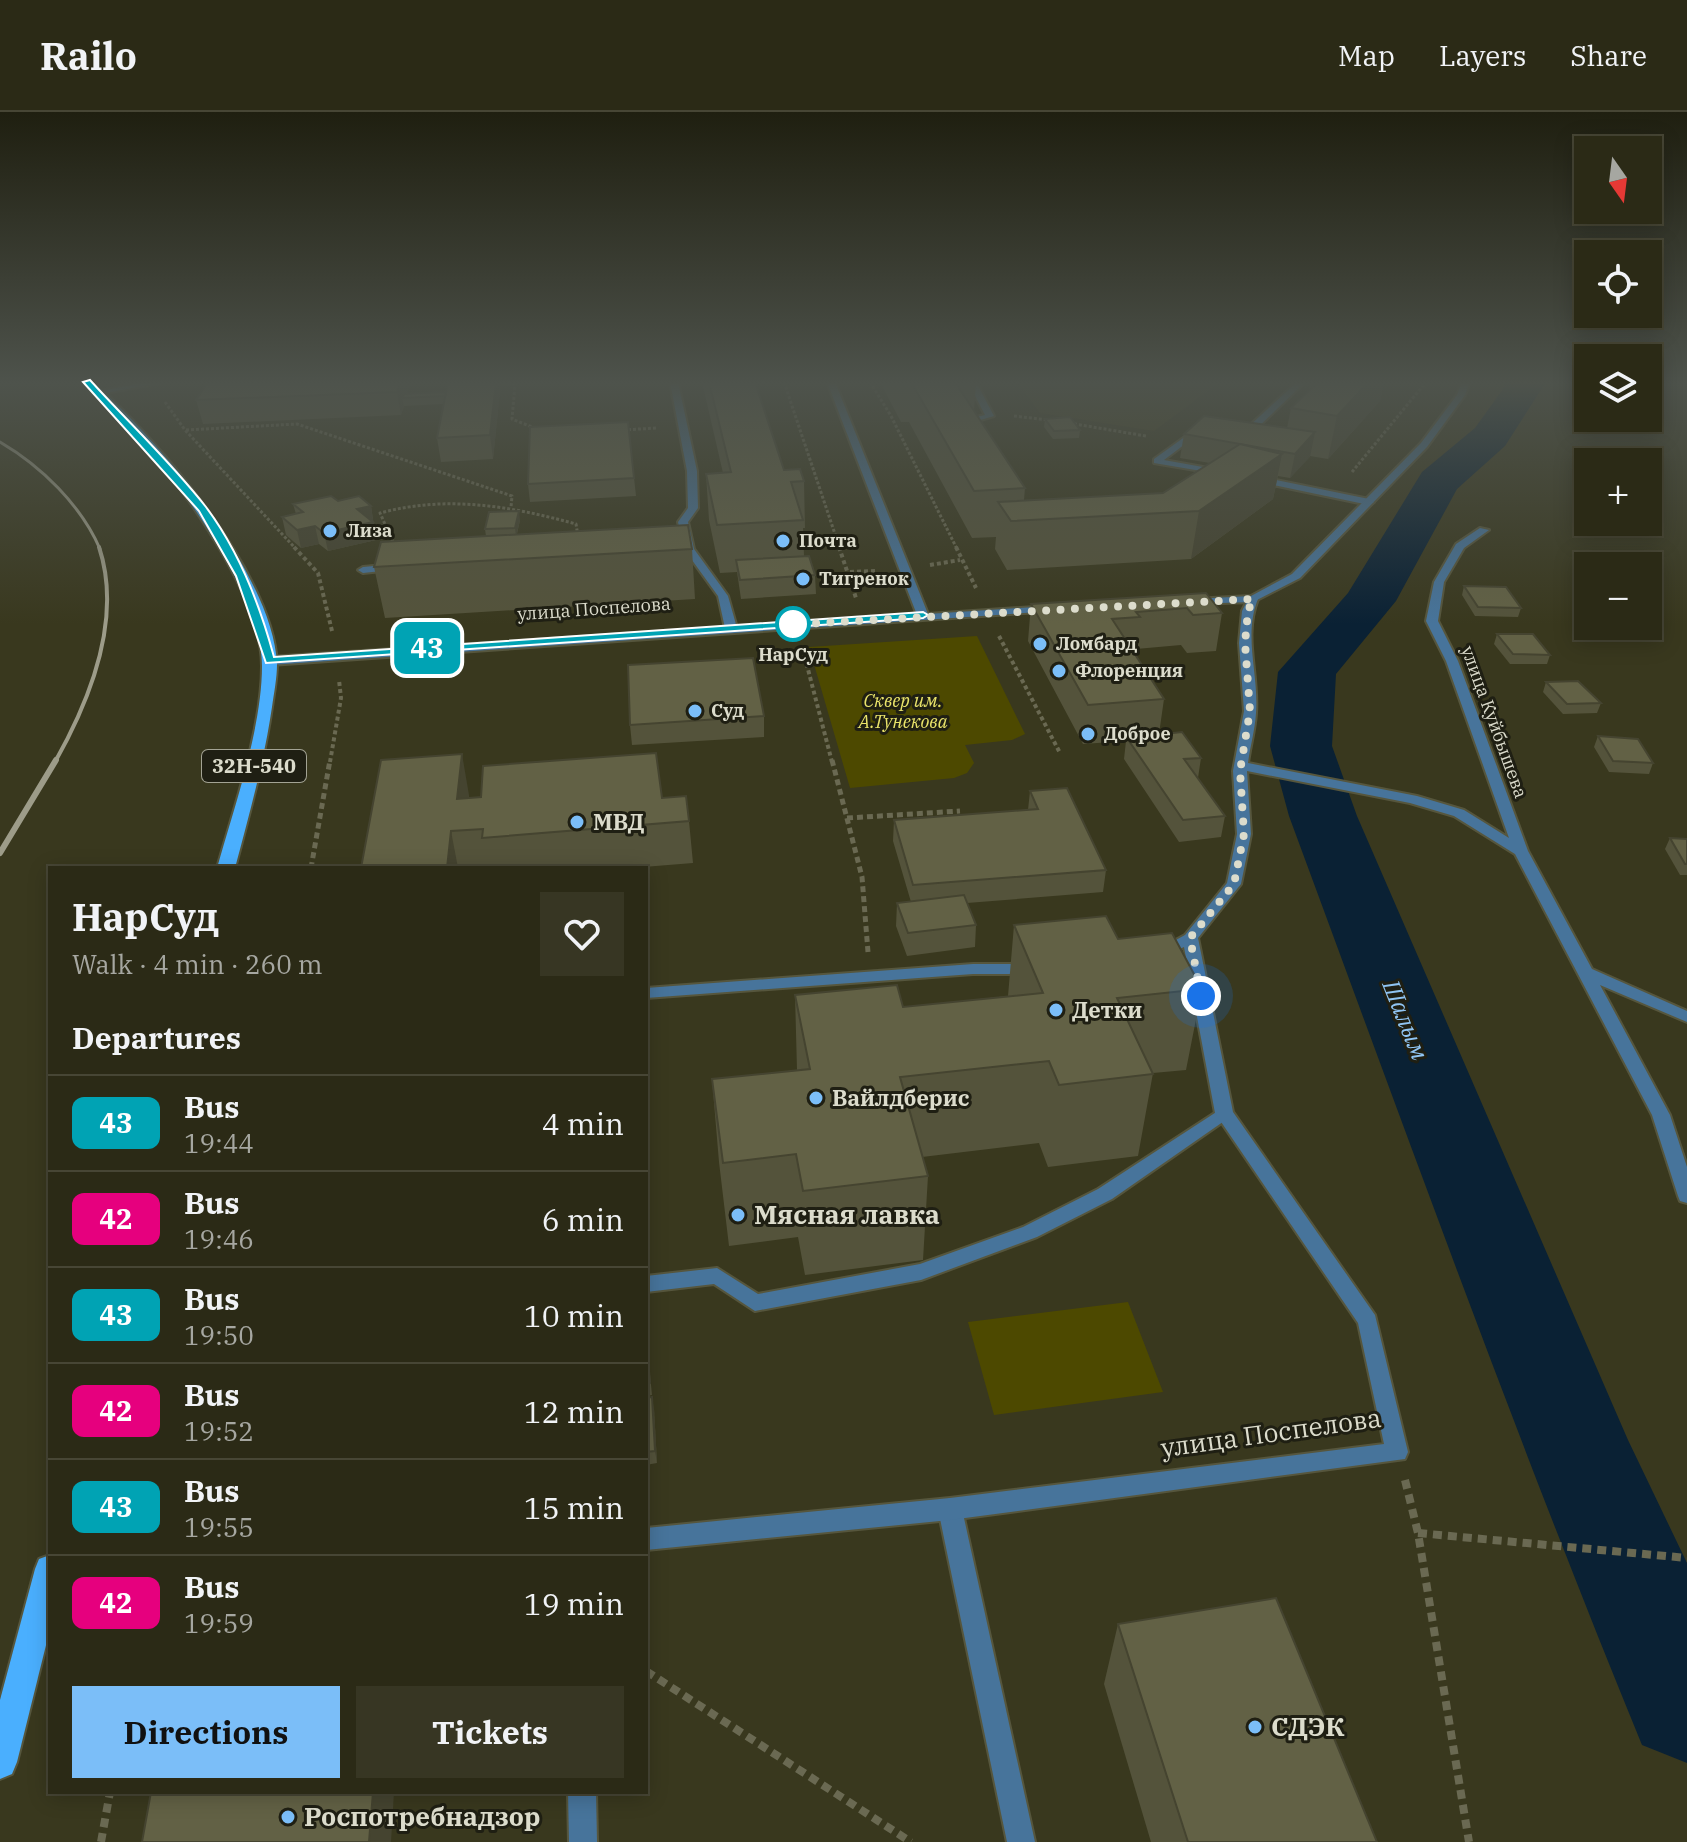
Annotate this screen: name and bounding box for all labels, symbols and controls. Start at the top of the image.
text: Railo [40,31,137,80]
text: Map [1338,37,1395,74]
text: Layers [1439,37,1526,74]
text: Share [1570,37,1647,74]
north arrow [1574,136,1662,224]
map controls [1574,136,1662,640]
button: locate [1574,240,1662,328]
button: layers [1574,344,1662,432]
button: + [1574,448,1662,536]
place label: Лиза [346,519,392,542]
marker: Лиза [321,522,339,540]
place label: Почта [799,529,857,552]
marker: Почта [774,532,792,550]
button: − [1574,552,1662,640]
place label: Тигренок [819,567,909,590]
marker: Тигренок [794,570,812,588]
street label: улица Поспелова [516,592,672,625]
marker: НарСуд [776,607,810,641]
line badge: 43 [391,622,463,674]
text: 43 [410,629,444,666]
place label: Ломбард [1056,632,1138,655]
marker: Ломбард [1031,635,1049,653]
place label: НарСуд [758,643,828,666]
street label: улица Куйбышева [1456,643,1533,801]
place label: Флоренция [1075,659,1183,682]
marker: Флоренция [1050,662,1068,680]
park label: Сквер им. А.Тунекова [857,689,948,733]
place label: Суд [711,699,744,722]
marker: Суд [686,702,704,720]
place label: Доброе [1104,722,1171,745]
marker: Доброе [1079,725,1097,743]
road number: 32Н-540 [202,750,306,782]
place label: МВД [593,807,645,836]
marker: МВД [568,813,586,831]
text: НарСуд [72,892,219,941]
button: heart [540,892,624,976]
text: Walk · 4 min · 260 m [72,947,323,981]
water label: Шалым [1375,974,1436,1064]
your location [1181,976,1221,1016]
place label: Детки [1072,995,1142,1024]
marker: Детки [1047,1001,1065,1019]
text: Departures [72,1018,241,1057]
place label: Вайлдберис [832,1083,970,1112]
text: Bus [184,1087,239,1126]
marker: Вайлдберис [807,1089,825,1107]
text: 43 [99,1104,133,1141]
text: 4 min [542,1104,624,1143]
text: 19:44 [184,1126,254,1160]
text: Bus [184,1183,239,1222]
place label: Мясная лавка [754,1197,940,1231]
text: 42 [99,1200,133,1237]
text: 6 min [542,1200,624,1239]
marker: Мясная лавка [729,1206,747,1224]
text: 19:46 [184,1222,254,1256]
text: Bus [184,1279,239,1318]
text: 43 [99,1296,133,1333]
text: 10 min [524,1296,624,1335]
text: 19:50 [184,1318,254,1352]
text: Bus [184,1375,239,1414]
text: 42 [99,1392,133,1429]
text: 12 min [524,1392,624,1431]
street label: улица Поспелова [1158,1400,1383,1464]
text: 19:52 [184,1414,254,1448]
text: Bus [184,1471,239,1510]
text: 43 [99,1488,133,1525]
text: 15 min [524,1488,624,1527]
text: 19:55 [184,1510,254,1544]
text: Bus [184,1567,239,1606]
text: 42 [99,1584,133,1621]
text: 19 min [524,1584,624,1623]
text: 19:59 [184,1606,254,1640]
button: Directions [72,1686,340,1778]
button: Tickets [356,1686,624,1778]
place label: СДЭК [1271,1709,1345,1743]
marker: СДЭК [1246,1718,1264,1736]
place label: Роспотребнадзор [304,1799,540,1833]
marker: Роспотребнадзор [279,1808,297,1826]

